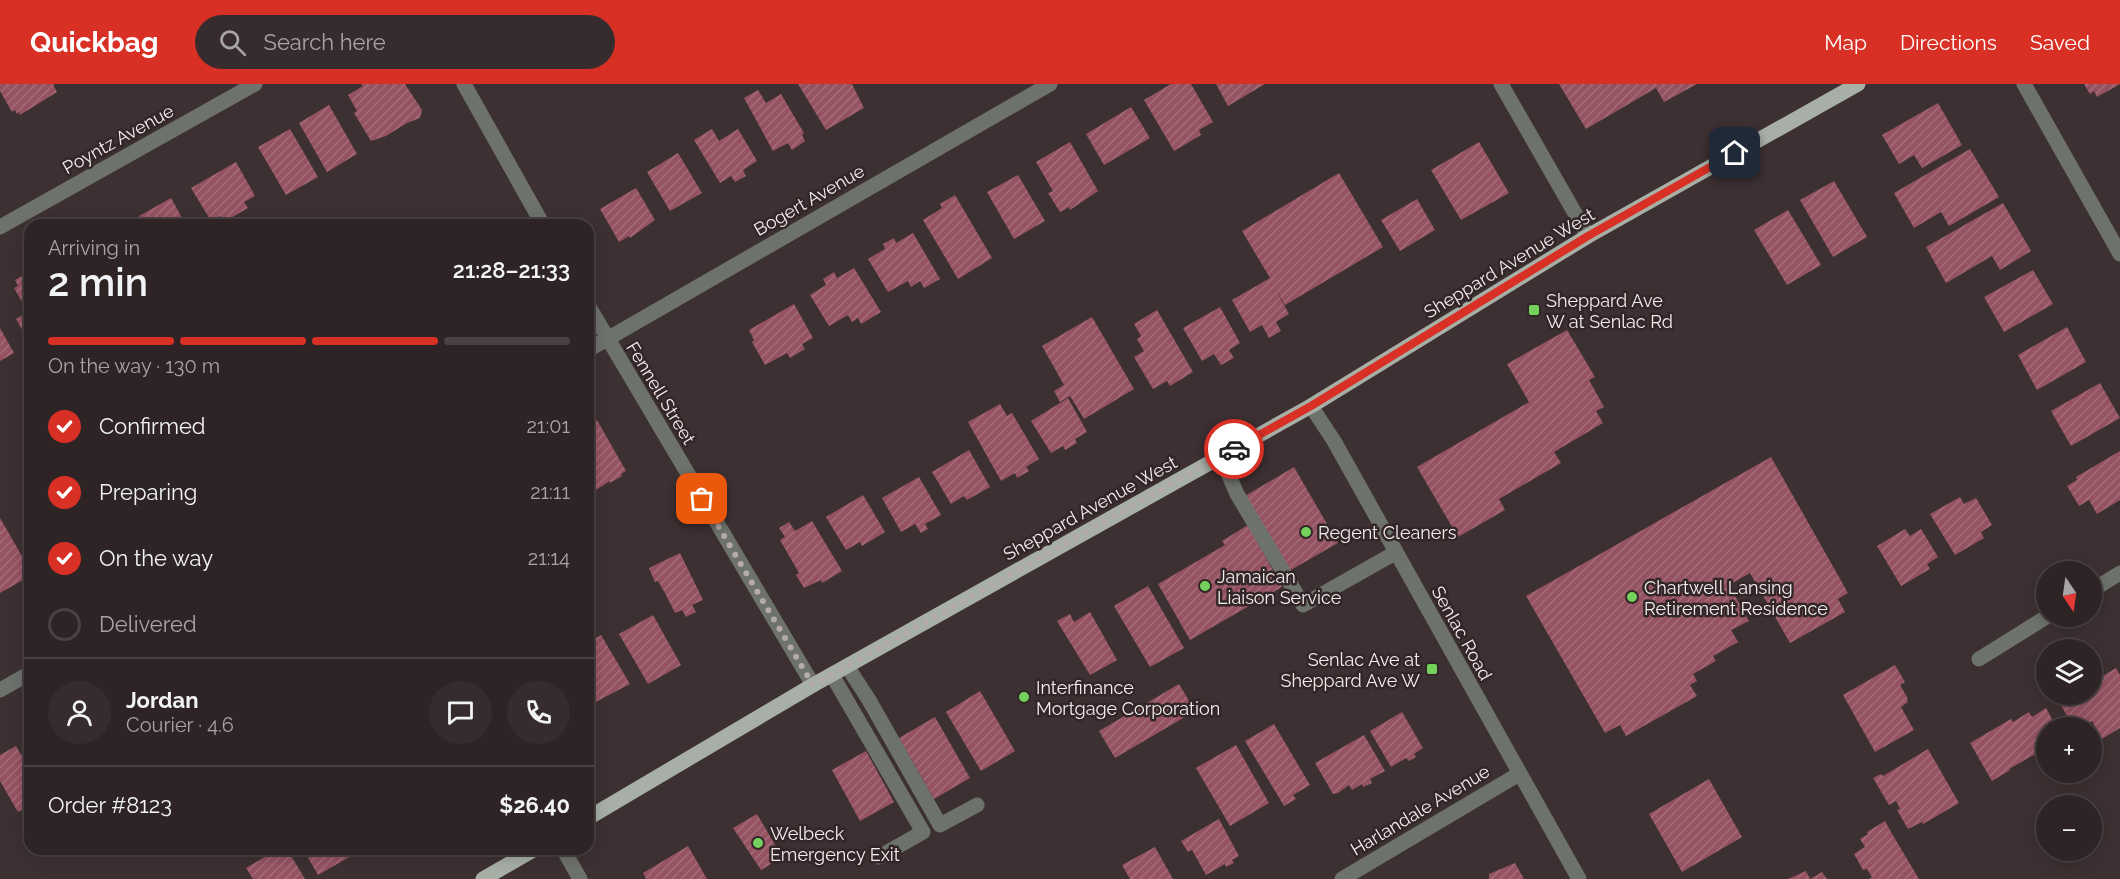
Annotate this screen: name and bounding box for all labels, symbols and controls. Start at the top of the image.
search box [195,15,615,69]
text: Quickbag [30,26,159,59]
icon: search [216,26,249,59]
text: Search here [264,29,386,55]
text: Map [1824,30,1867,55]
text: Directions [1900,30,1997,55]
text: Saved [2030,30,2090,55]
street label: Poyntz Avenue [59,100,178,178]
pin [1709,127,1760,178]
icon: home [1718,136,1751,169]
street label: Bogert Avenue [750,160,868,240]
street label: Sheppard Avenue West [1420,204,1598,322]
text: Arriving in [48,236,140,260]
text: 21:28–21:33 [453,257,570,283]
text: 2 min [48,259,148,305]
place label: Sheppard Ave W at Senlac Rd [1546,290,1673,332]
marker: Sheppard Ave W at Senlac Rd [1527,303,1541,317]
street label: Fennell Street [622,338,700,448]
text: On the way · 130 m [48,354,220,378]
icon: check [48,410,81,443]
text: Confirmed [99,413,206,439]
text: 21:01 [526,414,570,438]
courier [1204,419,1264,479]
icon: car [1218,433,1251,466]
street label: Sheppard Avenue West [999,451,1181,565]
pin [676,473,727,524]
icon: check [48,476,81,509]
text: Preparing [99,479,197,505]
text: 21:11 [530,480,570,504]
icon: bag [685,482,718,515]
place label: Regent Cleaners [1318,522,1457,543]
marker: Regent Cleaners [1299,525,1313,539]
icon: check [48,542,81,575]
text: On the way [99,545,213,571]
text: 21:14 [528,546,570,570]
north arrow [2036,561,2102,627]
map controls [2036,561,2102,861]
place label: Jamaican Liaison Service [1217,566,1342,608]
place label: Chartwell Lansing Retirement Residence [1644,577,1828,619]
marker: Jamaican Liaison Service [1198,579,1212,593]
street label: Senlac Road [1428,582,1496,684]
marker: Chartwell Lansing Retirement Residence [1625,590,1639,604]
text: Delivered [99,611,197,637]
button: layers [2036,639,2102,705]
place label: Senlac Ave at Sheppard Ave W [1280,649,1420,691]
marker: Senlac Ave at Sheppard Ave W [1425,662,1439,676]
place label: Interfinance Mortgage Corporation [1036,677,1220,719]
button: person [48,681,111,744]
button: chat [429,681,492,744]
button: phone [507,681,570,744]
text: Jordan [126,687,198,713]
marker: Interfinance Mortgage Corporation [1017,690,1031,704]
text: Courier · 4.6 [126,713,234,737]
button: + [2036,717,2102,783]
street label: Harlandale Avenue [1347,760,1494,860]
text: Order #8123 [48,792,172,818]
text: $26.40 [499,792,570,818]
button: − [2036,795,2102,861]
place label: Welbeck Emergency Exit [770,823,900,865]
marker: Welbeck Emergency Exit [751,836,765,850]

